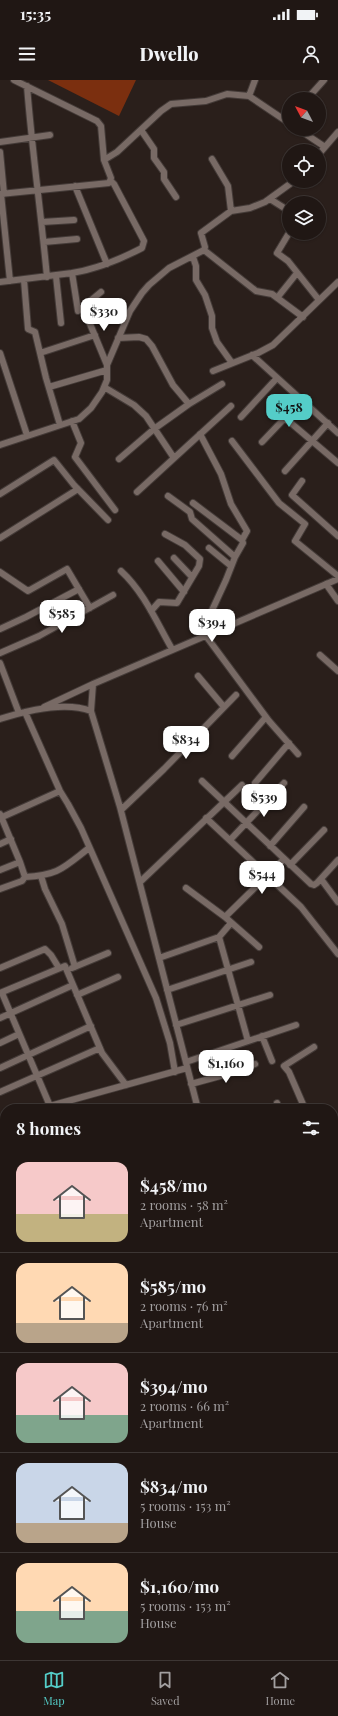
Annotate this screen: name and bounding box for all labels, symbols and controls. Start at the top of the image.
text: 15:35 [20,4,51,24]
text: Dwello [140,42,198,66]
icon: menu [16,43,38,65]
icon: person [300,43,322,65]
north arrow [282,92,326,136]
map controls [282,92,326,240]
button: locate [282,144,326,188]
button: layers [282,196,326,240]
pin: $330 [80,298,128,332]
text: $330 [90,302,118,319]
pin: $458 [265,394,313,428]
text: $458 [275,398,303,415]
pin: $585 [38,600,86,634]
text: $585 [49,604,75,621]
pin: $394 [188,609,236,643]
text: $394 [198,613,226,630]
pin: $834 [162,726,210,760]
text: $834 [172,730,200,747]
pin: $539 [240,784,288,818]
text: $539 [251,788,277,805]
pin: $544 [238,861,286,895]
text: $544 [248,865,276,882]
pin: $1,160 [193,1050,259,1084]
text: $1,160 [208,1054,244,1071]
text: 8 homes [16,1117,81,1139]
icon: filters [300,1117,322,1139]
text: $458/mo [140,1174,207,1196]
icon: home [48,1178,96,1226]
text: 2 rooms · 58 m² [140,1196,228,1213]
text: Apartment [140,1213,203,1230]
text: $585/mo [140,1275,206,1297]
icon: home [48,1279,96,1327]
text: 2 rooms · 76 m² [140,1297,228,1314]
text: Apartment [140,1314,203,1331]
text: $394/mo [140,1375,208,1397]
icon: home [48,1379,96,1427]
text: 2 rooms · 66 m² [140,1397,229,1414]
text: Apartment [140,1414,203,1431]
text: $834/mo [140,1475,208,1497]
icon: home [48,1479,96,1527]
text: 5 rooms · 153 m² [140,1497,231,1514]
text: House [140,1514,177,1531]
text: $1,160/mo [140,1575,219,1597]
icon: home [48,1579,96,1627]
text: 5 rooms · 153 m² [140,1597,231,1614]
text: House [140,1614,177,1631]
tab: Map [43,1669,65,1708]
tab: Saved [151,1669,180,1708]
tab: Home [265,1669,295,1708]

